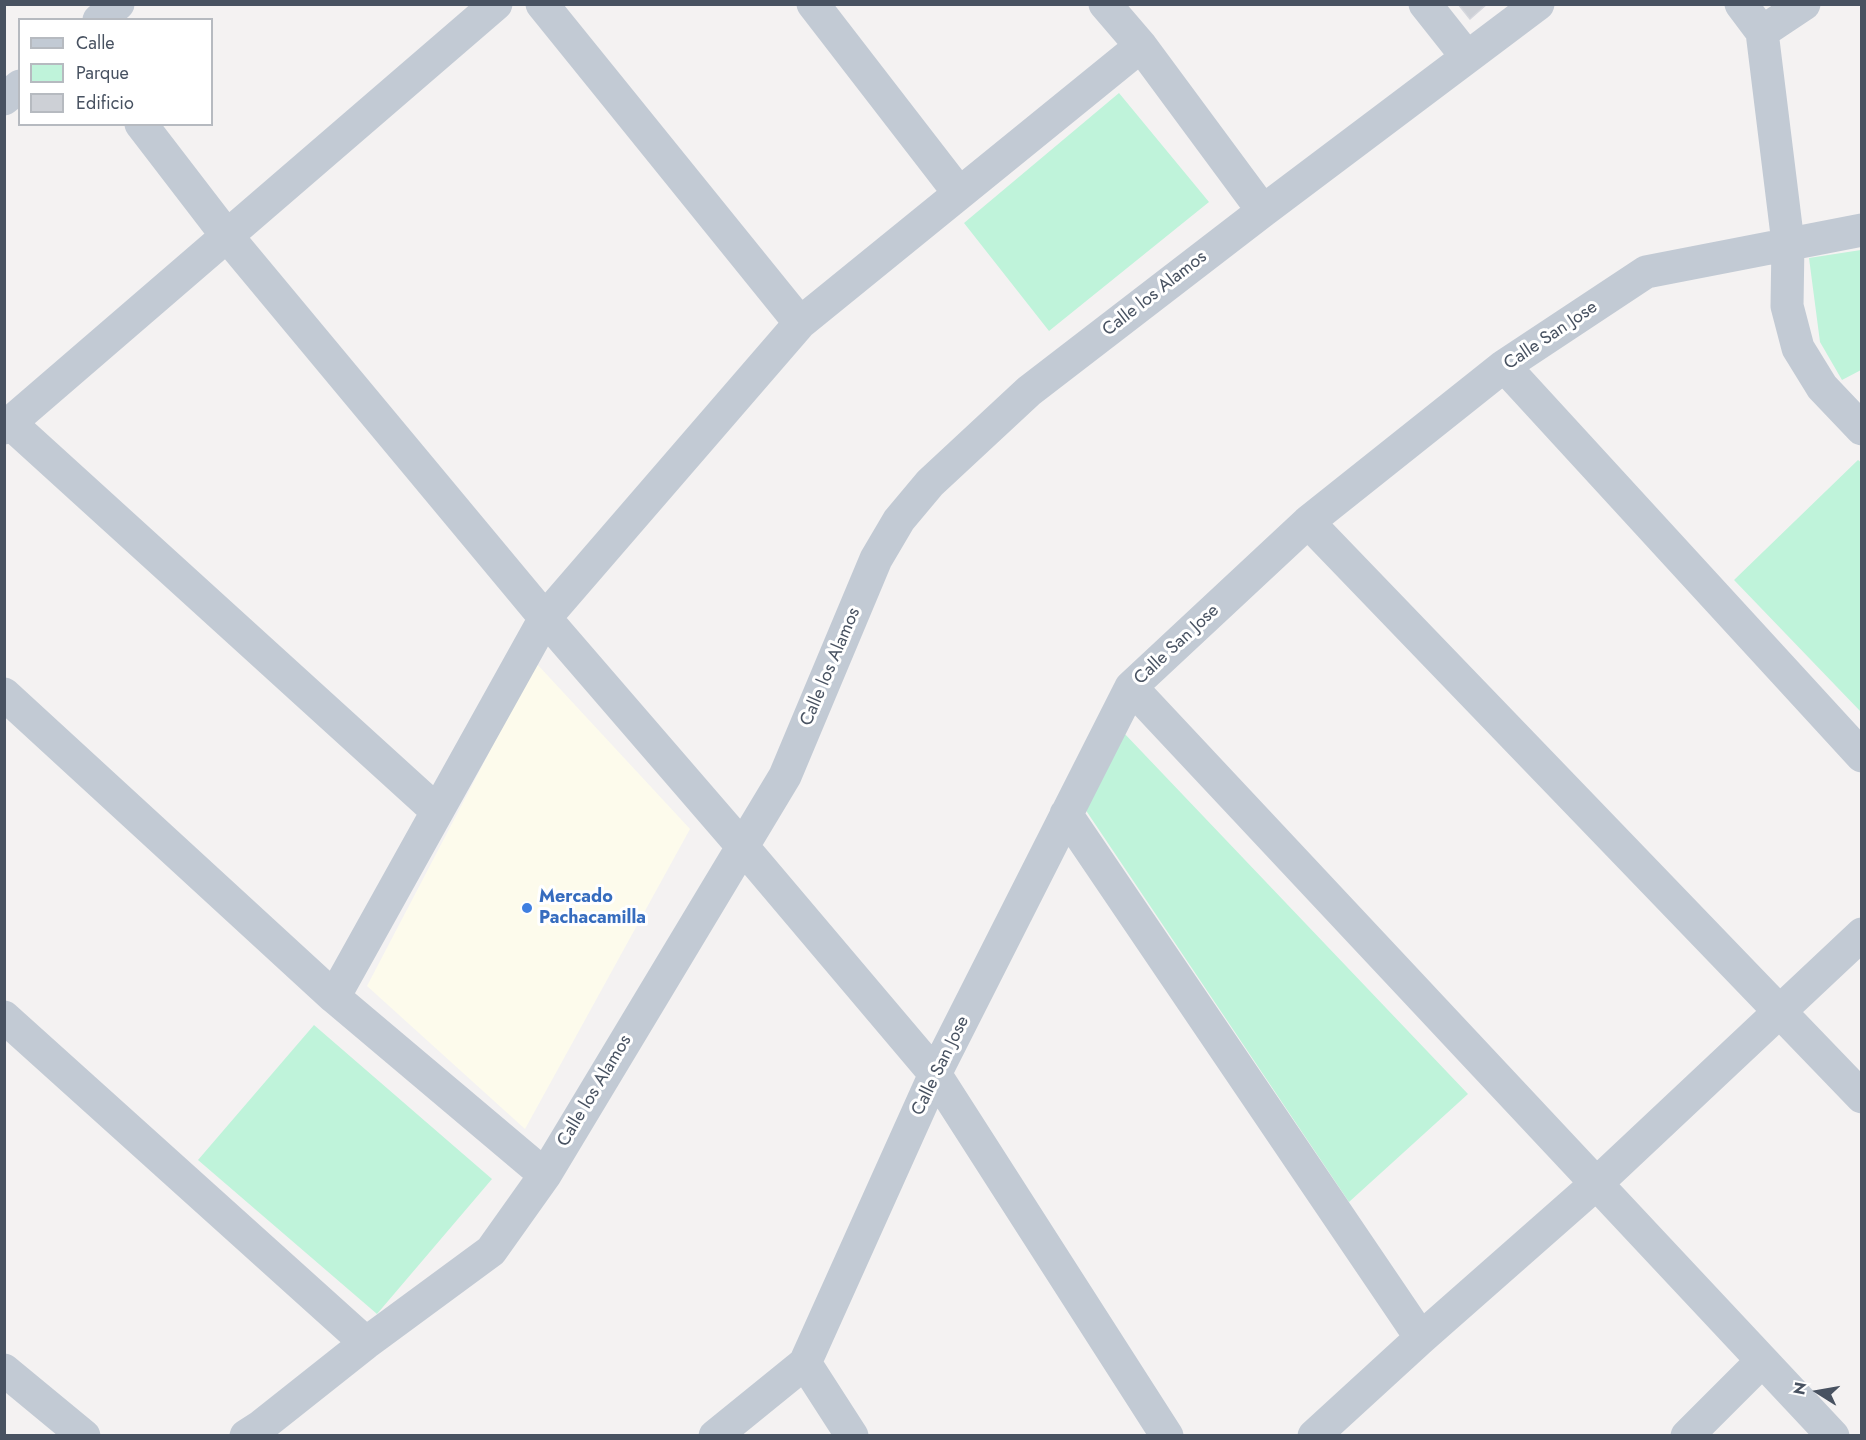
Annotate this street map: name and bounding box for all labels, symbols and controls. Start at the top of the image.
legend [18,18,213,126]
text: Calle [76,30,115,56]
text: Parque [76,60,129,86]
text: Edificio [76,90,134,116]
street label: Calle los Alamos [1099,247,1211,341]
street label: Calle San Jose [1500,297,1602,375]
street label: Calle San Jose [1130,600,1224,690]
street label: Calle los Alamos [796,605,866,729]
place label: Mercado Pachacamilla [539,887,646,930]
marker: Mercado Pachacamilla [520,901,534,915]
street label: Calle San Jose [908,1013,974,1119]
street label: Calle los Alamos [553,1031,637,1151]
north arrow [1788,1362,1848,1422]
text: N [1787,1380,1812,1397]

